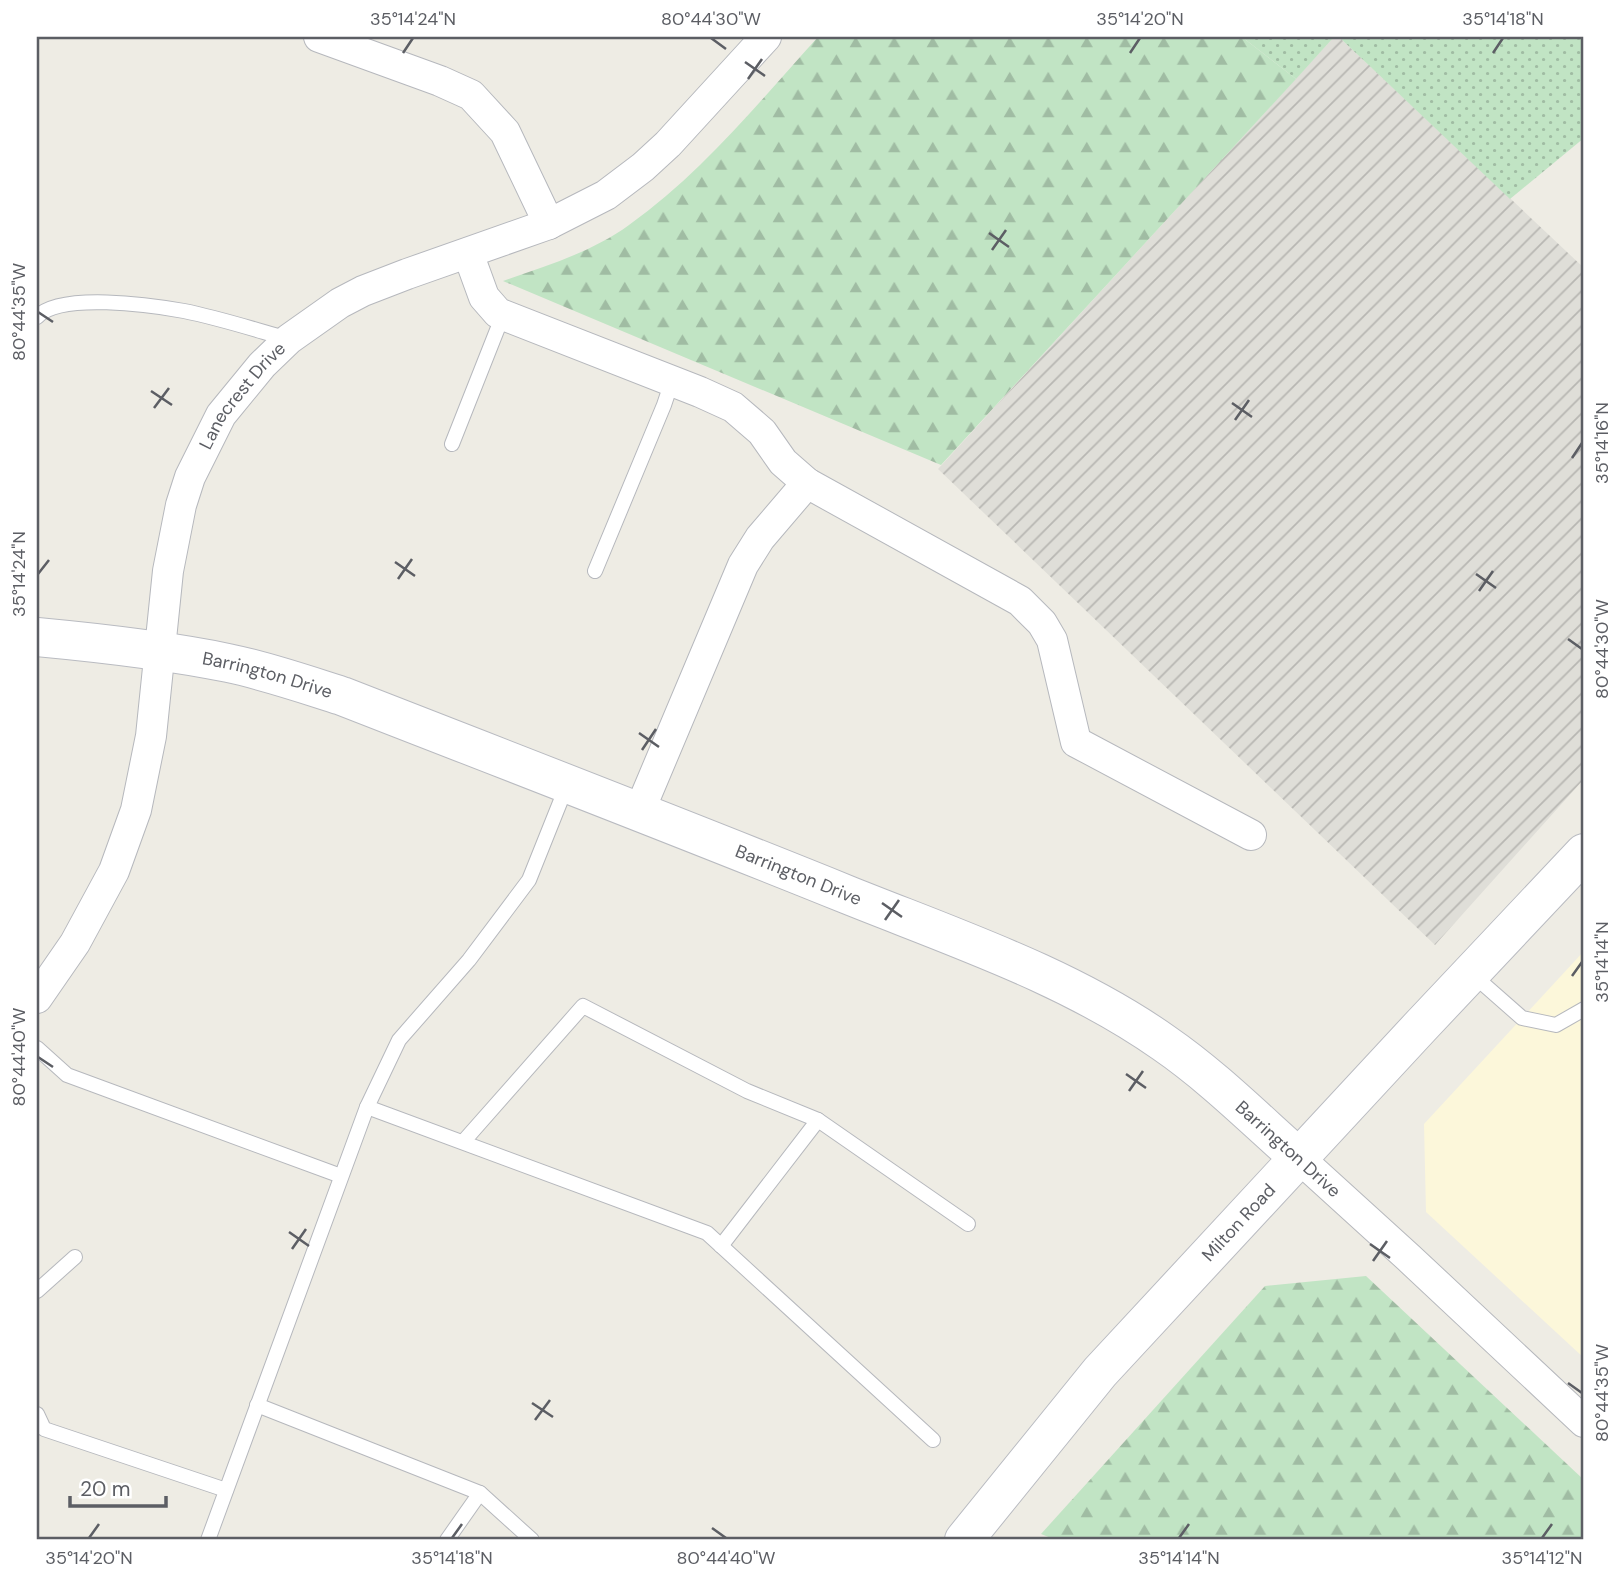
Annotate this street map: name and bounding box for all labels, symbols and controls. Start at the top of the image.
text: 35°14'24"N [370,7,456,31]
text: 80°44'30"W [661,7,761,31]
text: 35°14'20"N [1096,7,1184,31]
text: 35°14'18"N [1462,7,1544,31]
text: 80°44'35"W [7,263,31,361]
street label: Lanecrest Drive [194,337,291,453]
text: 35°14'16"N [1590,402,1614,484]
text: 35°14'24"N [7,531,31,617]
text: 80°44'30"W [1590,599,1614,699]
street label: Barrington Drive [200,646,336,704]
street label: Barrington Drive [732,839,865,911]
text: 35°14'14"N [1590,921,1614,1003]
text: 80°44'40"W [7,1007,31,1107]
street label: Barrington Drive [1230,1095,1346,1203]
street label: Milton Road [1196,1178,1281,1267]
text: 80°44'35"W [1590,1344,1614,1442]
scale bar [70,1465,166,1509]
text: 20 m [80,1475,131,1503]
text: 35°14'20"N [45,1546,133,1570]
text: 35°14'18"N [411,1546,493,1570]
text: 80°44'40"W [676,1546,776,1570]
text: 35°14'14"N [1138,1546,1220,1570]
text: 35°14'12"N [1502,1546,1582,1570]

